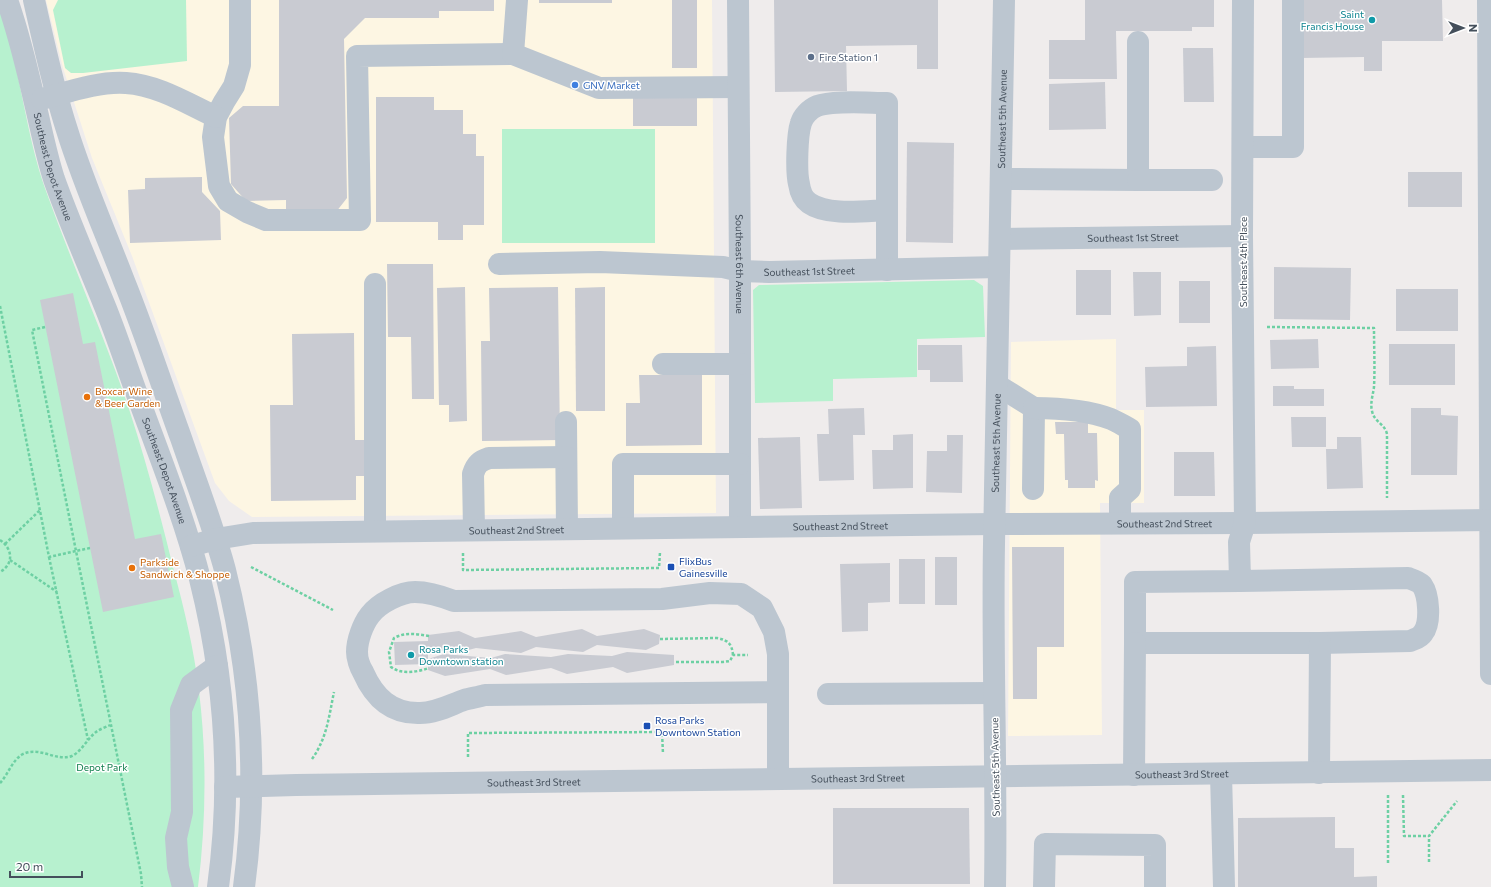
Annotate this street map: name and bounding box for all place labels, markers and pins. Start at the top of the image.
place label: Saint Francis House [1301,8,1364,32]
marker: Saint Francis House [1367,15,1377,25]
place label: Fire Station 1 [819,51,878,63]
marker: Fire Station 1 [806,52,816,62]
place label: GNV Market [583,79,640,91]
marker: GNV Market [570,80,580,90]
place label: Boxcar Wine & Beer Garden [95,385,160,409]
marker: Boxcar Wine & Beer Garden [82,392,92,402]
place label: FlixBus Gainesville [679,555,728,579]
place label: Parkside Sandwich & Shoppe [140,556,230,580]
marker: FlixBus Gainesville [666,562,676,572]
marker: Parkside Sandwich & Shoppe [127,563,137,573]
place label: Rosa Parks Downtown station [419,643,504,667]
marker: Rosa Parks Downtown station [406,650,416,660]
place label: Rosa Parks Downtown Station [655,714,741,738]
marker: Rosa Parks Downtown Station [642,721,652,731]

